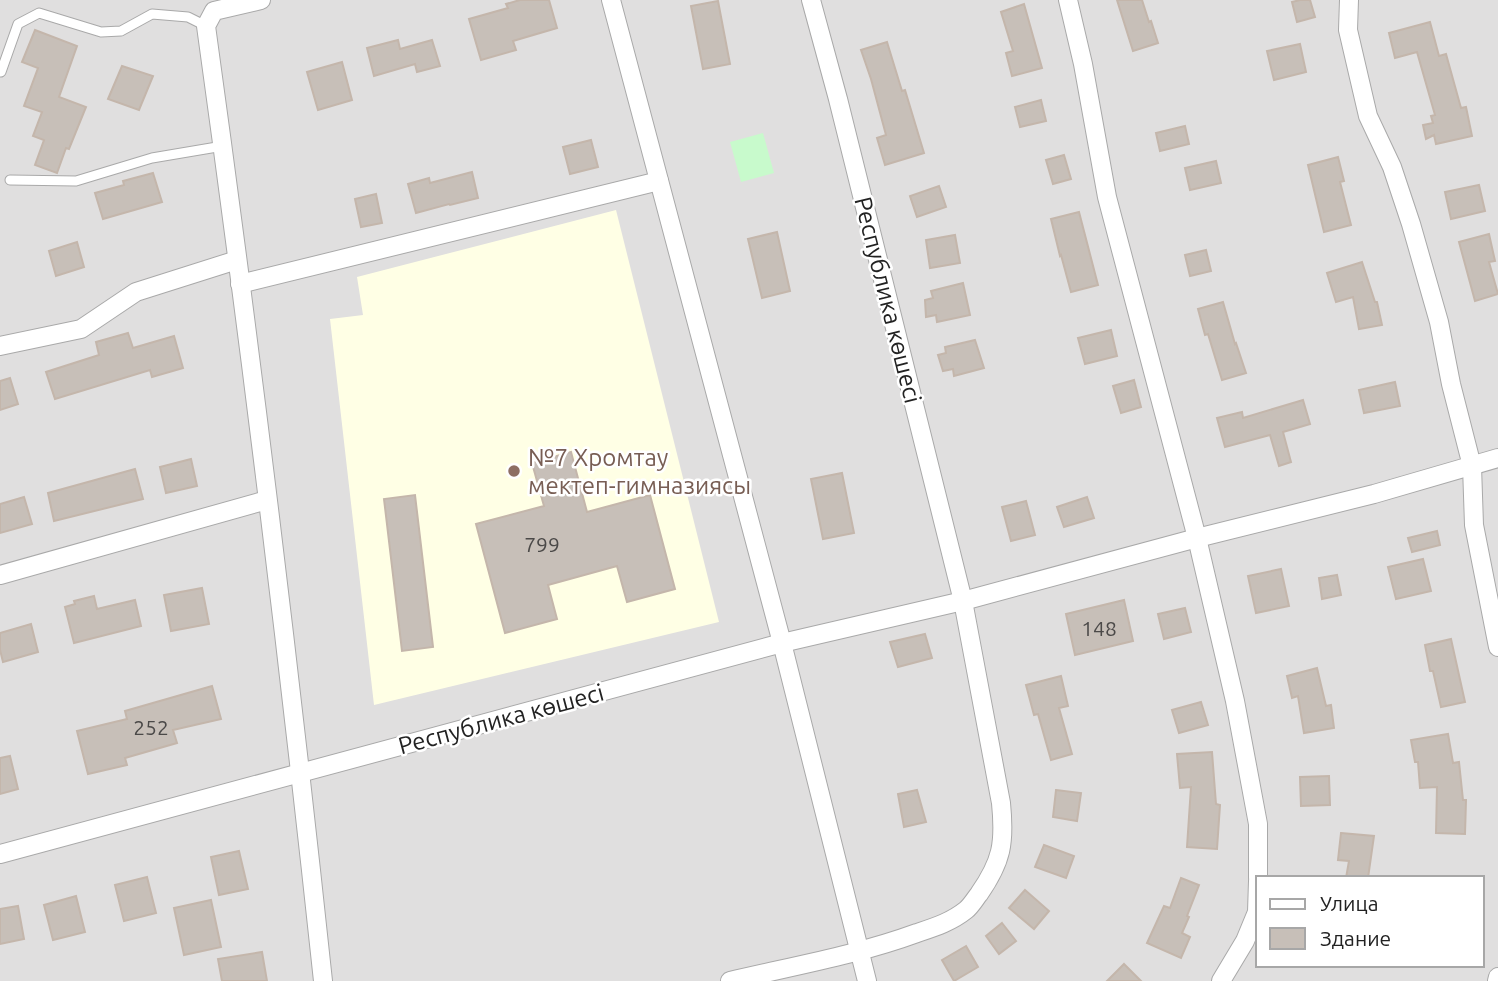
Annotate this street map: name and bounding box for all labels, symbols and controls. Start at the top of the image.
street label: Республика көшесі [849,194,927,406]
place label: №7 Хромтау мектеп-гимназиясы [528,444,751,499]
marker: №7 Хромтау мектеп-гимназиясы [506,463,522,479]
house number: 799 [524,532,560,556]
house number: 148 [1081,616,1117,640]
street label: Республика көшесі [395,679,607,759]
house number: 252 [133,715,169,739]
legend [1256,876,1484,967]
text: Улица [1320,891,1378,915]
text: Здание [1320,926,1391,950]

